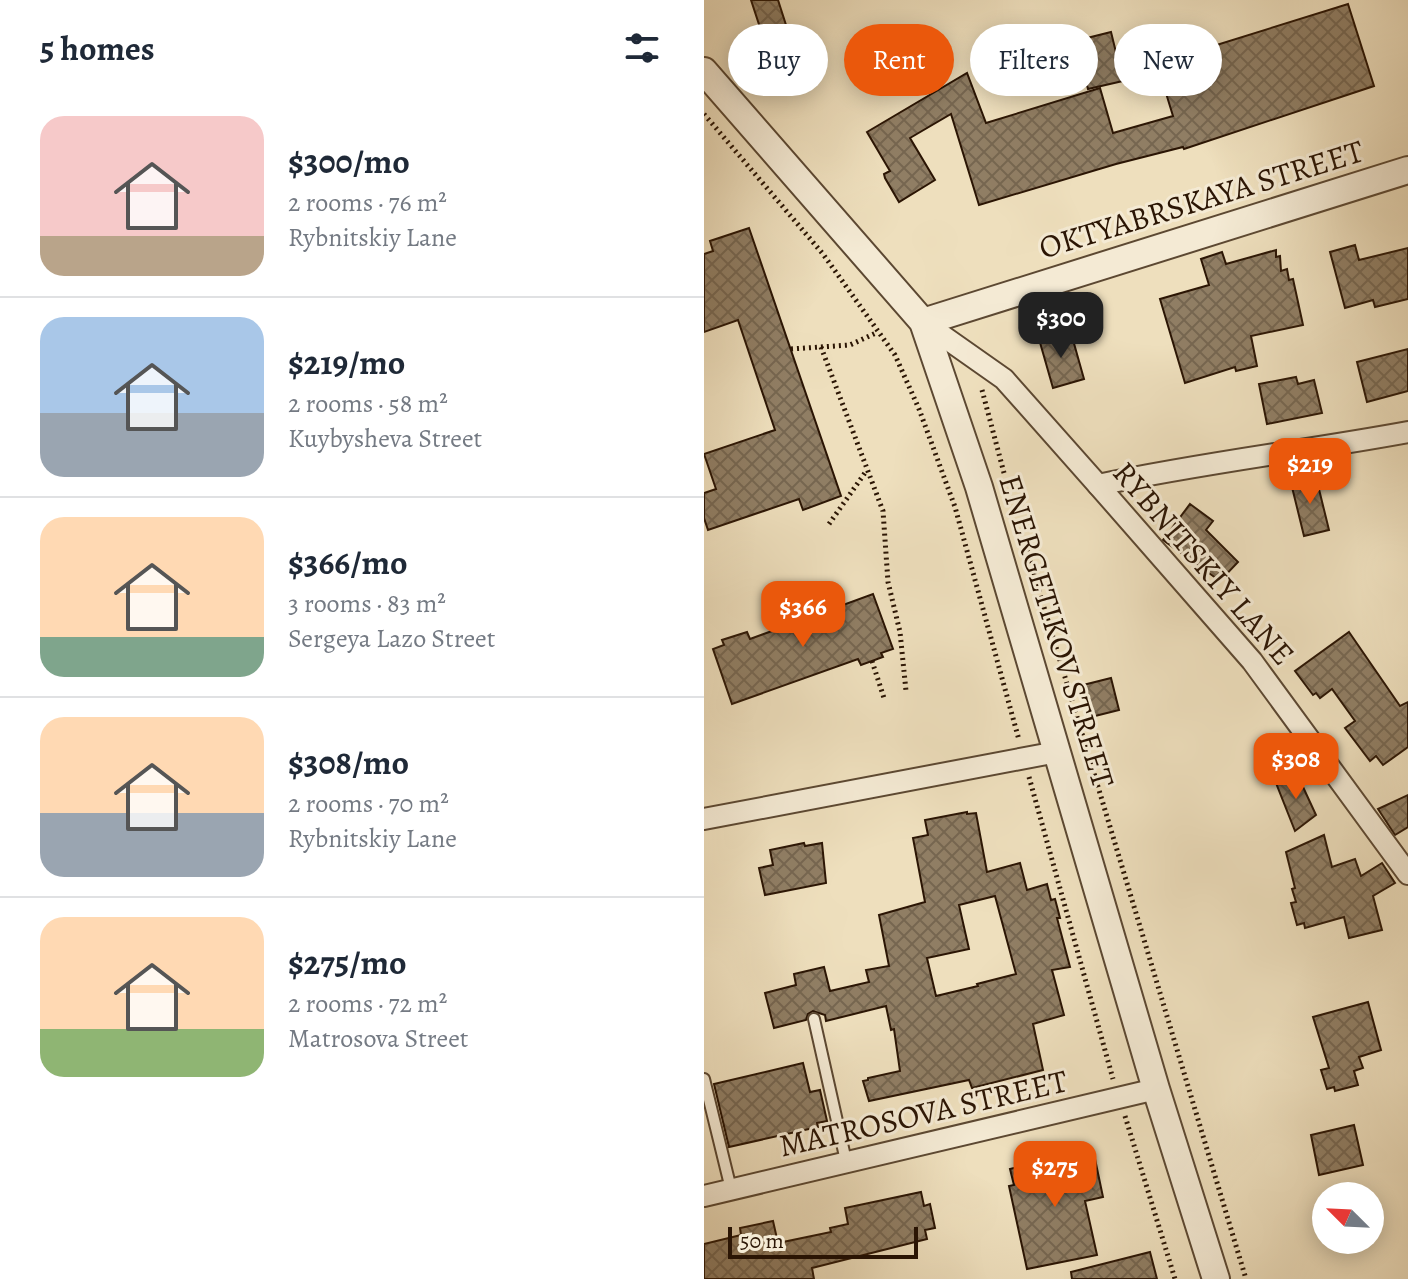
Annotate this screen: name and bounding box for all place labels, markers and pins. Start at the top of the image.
pin: $300 [1014,292,1108,360]
pin: $219 [1263,438,1357,506]
pin: $366 [756,581,850,649]
pin: $308 [1249,733,1343,801]
pin: $275 [1008,1141,1102,1209]

